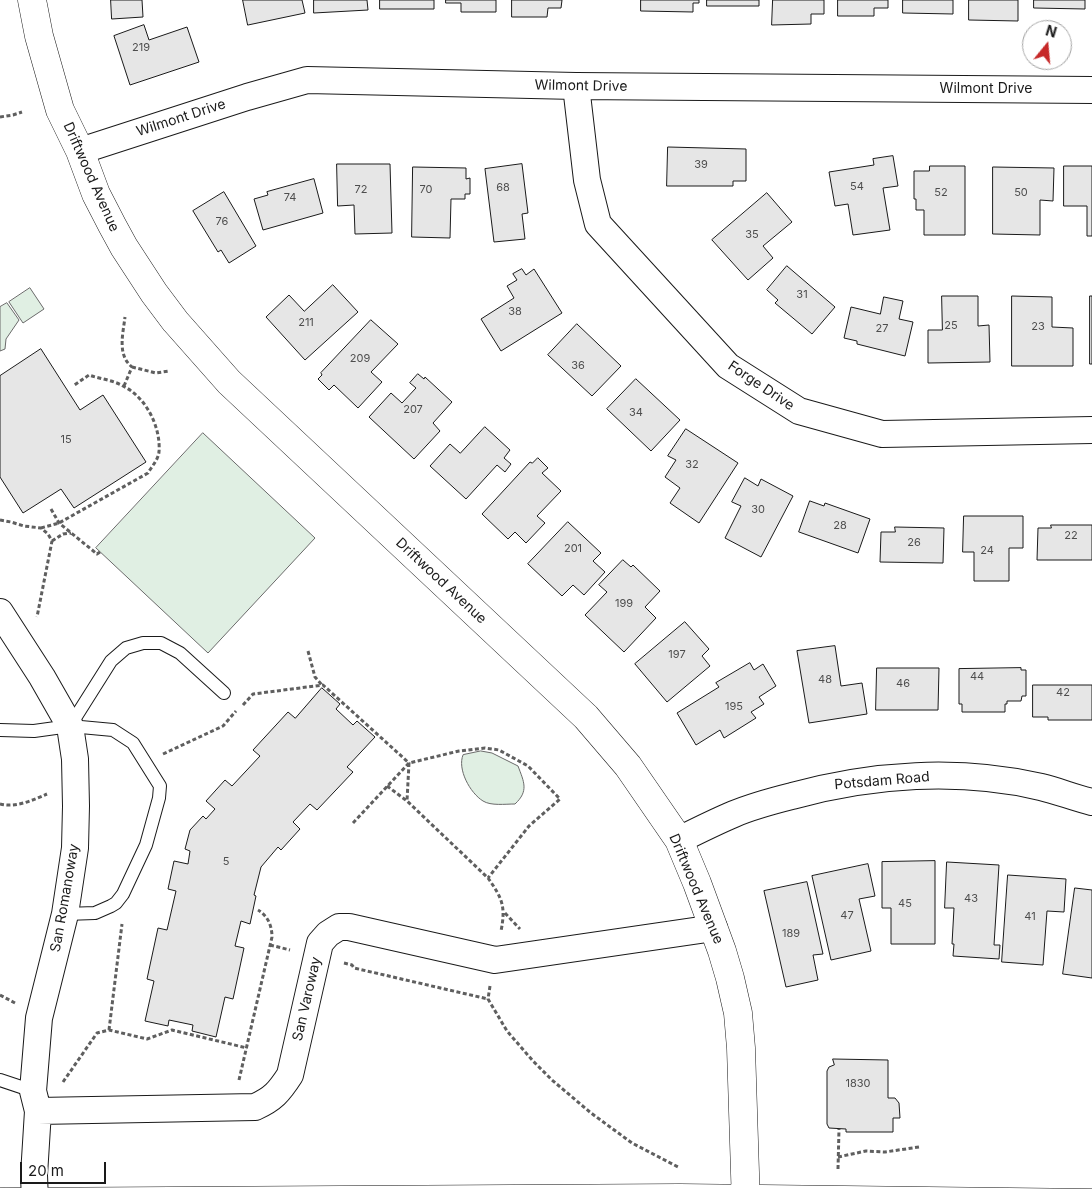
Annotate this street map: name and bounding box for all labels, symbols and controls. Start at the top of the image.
north arrow [1022,20,1072,70]
text: N [1044,21,1059,41]
house number: 219 [132,41,150,55]
street label: Wilmont Drive [534,77,628,95]
street label: Wilmont Drive [940,81,1032,97]
street label: Wilmont Drive [134,96,228,140]
street label: Driftwood Avenue [59,120,123,234]
house number: 39 [694,158,708,172]
house number: 54 [850,180,864,194]
house number: 68 [496,181,510,195]
house number: 72 [355,183,367,197]
house number: 70 [420,183,432,197]
house number: 52 [934,186,948,200]
house number: 50 [1014,186,1028,200]
house number: 74 [284,191,296,205]
house number: 76 [216,215,228,229]
house number: 35 [745,228,759,242]
house number: 31 [796,288,808,302]
house number: 38 [508,305,522,319]
house number: 211 [298,316,314,330]
house number: 25 [944,319,958,333]
house number: 23 [1031,320,1045,334]
house number: 27 [876,322,888,336]
house number: 209 [350,352,370,366]
street label: Forge Drive [725,358,797,414]
house number: 36 [571,359,585,373]
house number: 207 [403,403,423,417]
house number: 34 [629,406,643,420]
house number: 15 [60,433,72,447]
house number: 32 [685,458,699,472]
house number: 30 [751,503,765,517]
house number: 28 [833,519,847,533]
house number: 22 [1064,529,1078,543]
street label: Driftwood Avenue [392,535,490,627]
house number: 26 [907,536,921,550]
house number: 201 [564,542,582,556]
house number: 24 [980,544,994,558]
house number: 199 [615,597,633,611]
house number: 197 [668,648,686,662]
house number: 44 [970,670,984,684]
house number: 48 [818,673,832,687]
house number: 46 [896,677,910,691]
house number: 42 [1056,686,1070,700]
house number: 195 [725,700,743,714]
street label: Potsdam Road [834,768,930,794]
street label: Driftwood Avenue [665,831,727,947]
street label: San Romanoway [47,842,83,954]
house number: 5 [223,855,229,869]
house number: 43 [964,892,978,906]
house number: 45 [898,897,912,911]
house number: 47 [840,909,854,923]
house number: 41 [1024,910,1036,924]
house number: 189 [782,927,800,941]
street label: San Varoway [289,955,325,1043]
house number: 1830 [845,1077,871,1091]
scale bar [22,1152,109,1184]
text: 20 m [28,1161,64,1180]

